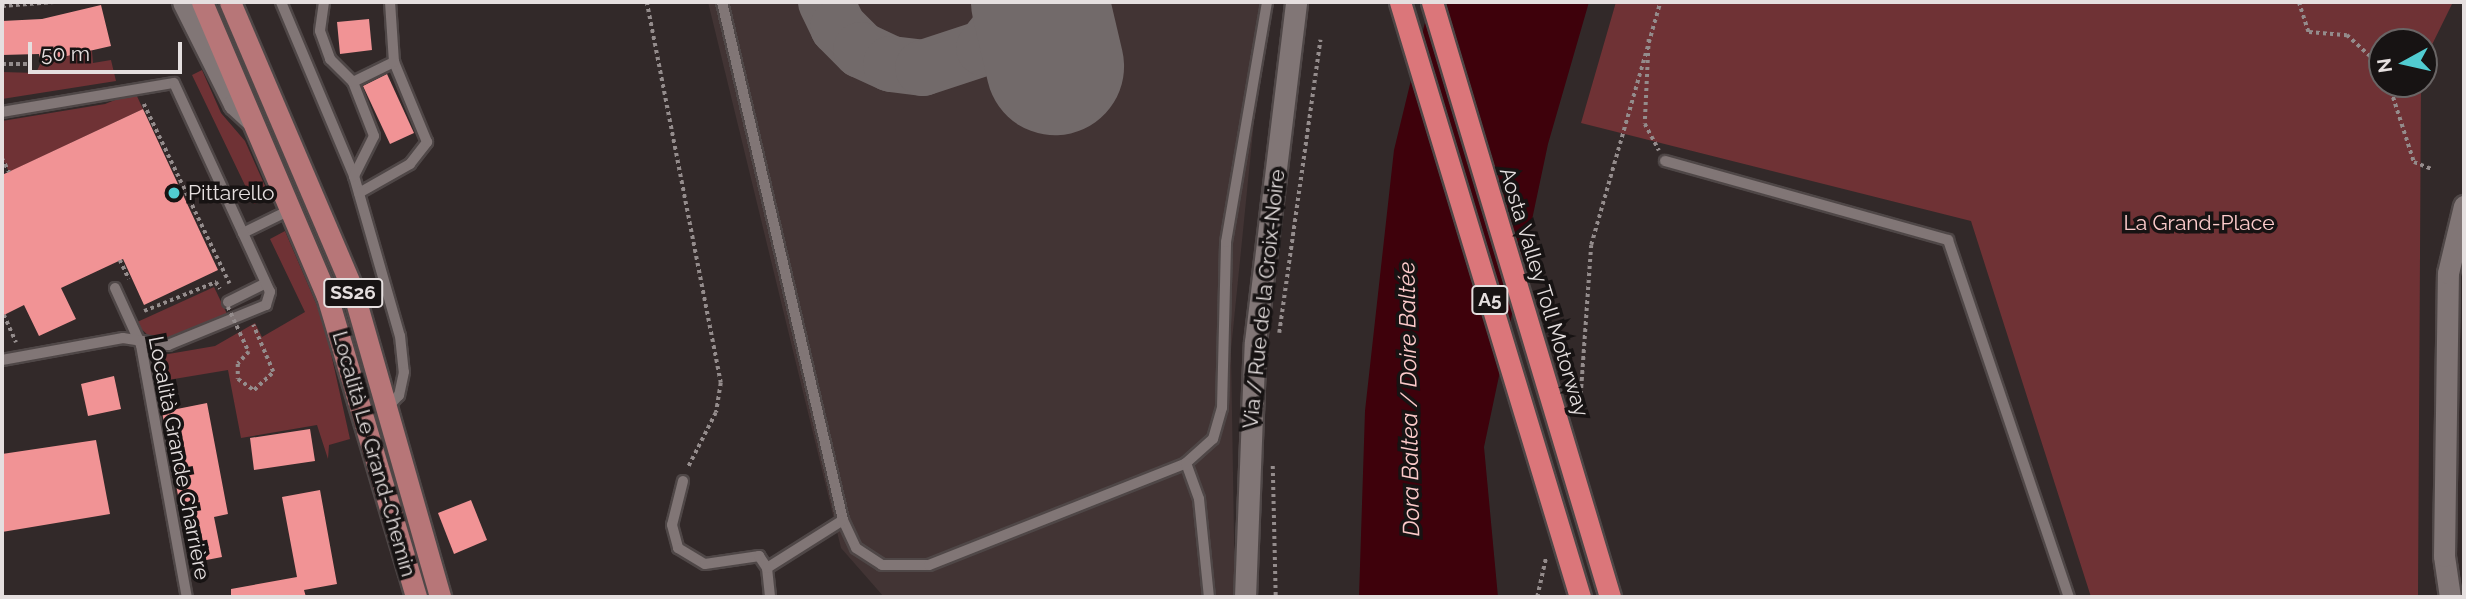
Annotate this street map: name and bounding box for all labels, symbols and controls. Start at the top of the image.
scale bar [32,28,186,72]
north arrow [2368,28,2438,98]
text: 50 m [41,41,90,66]
text: N [2372,57,2396,74]
street label: Aosta Valley Toll Motorway [1494,163,1594,421]
street label: Via / Rue de la Croix-Noire [1238,168,1290,430]
place label: Pittarello [188,180,274,206]
marker: Pittarello [166,185,182,201]
park label: La Grand-Place [2124,210,2274,236]
water label: Dora Baltea / Doire Baltée [1393,261,1425,537]
road number: SS26 [322,278,384,308]
road number: A5 [1471,284,1509,316]
street label: Località Le Grand-Chemin [327,328,421,580]
street label: Località Grande Charrière [143,334,215,582]

